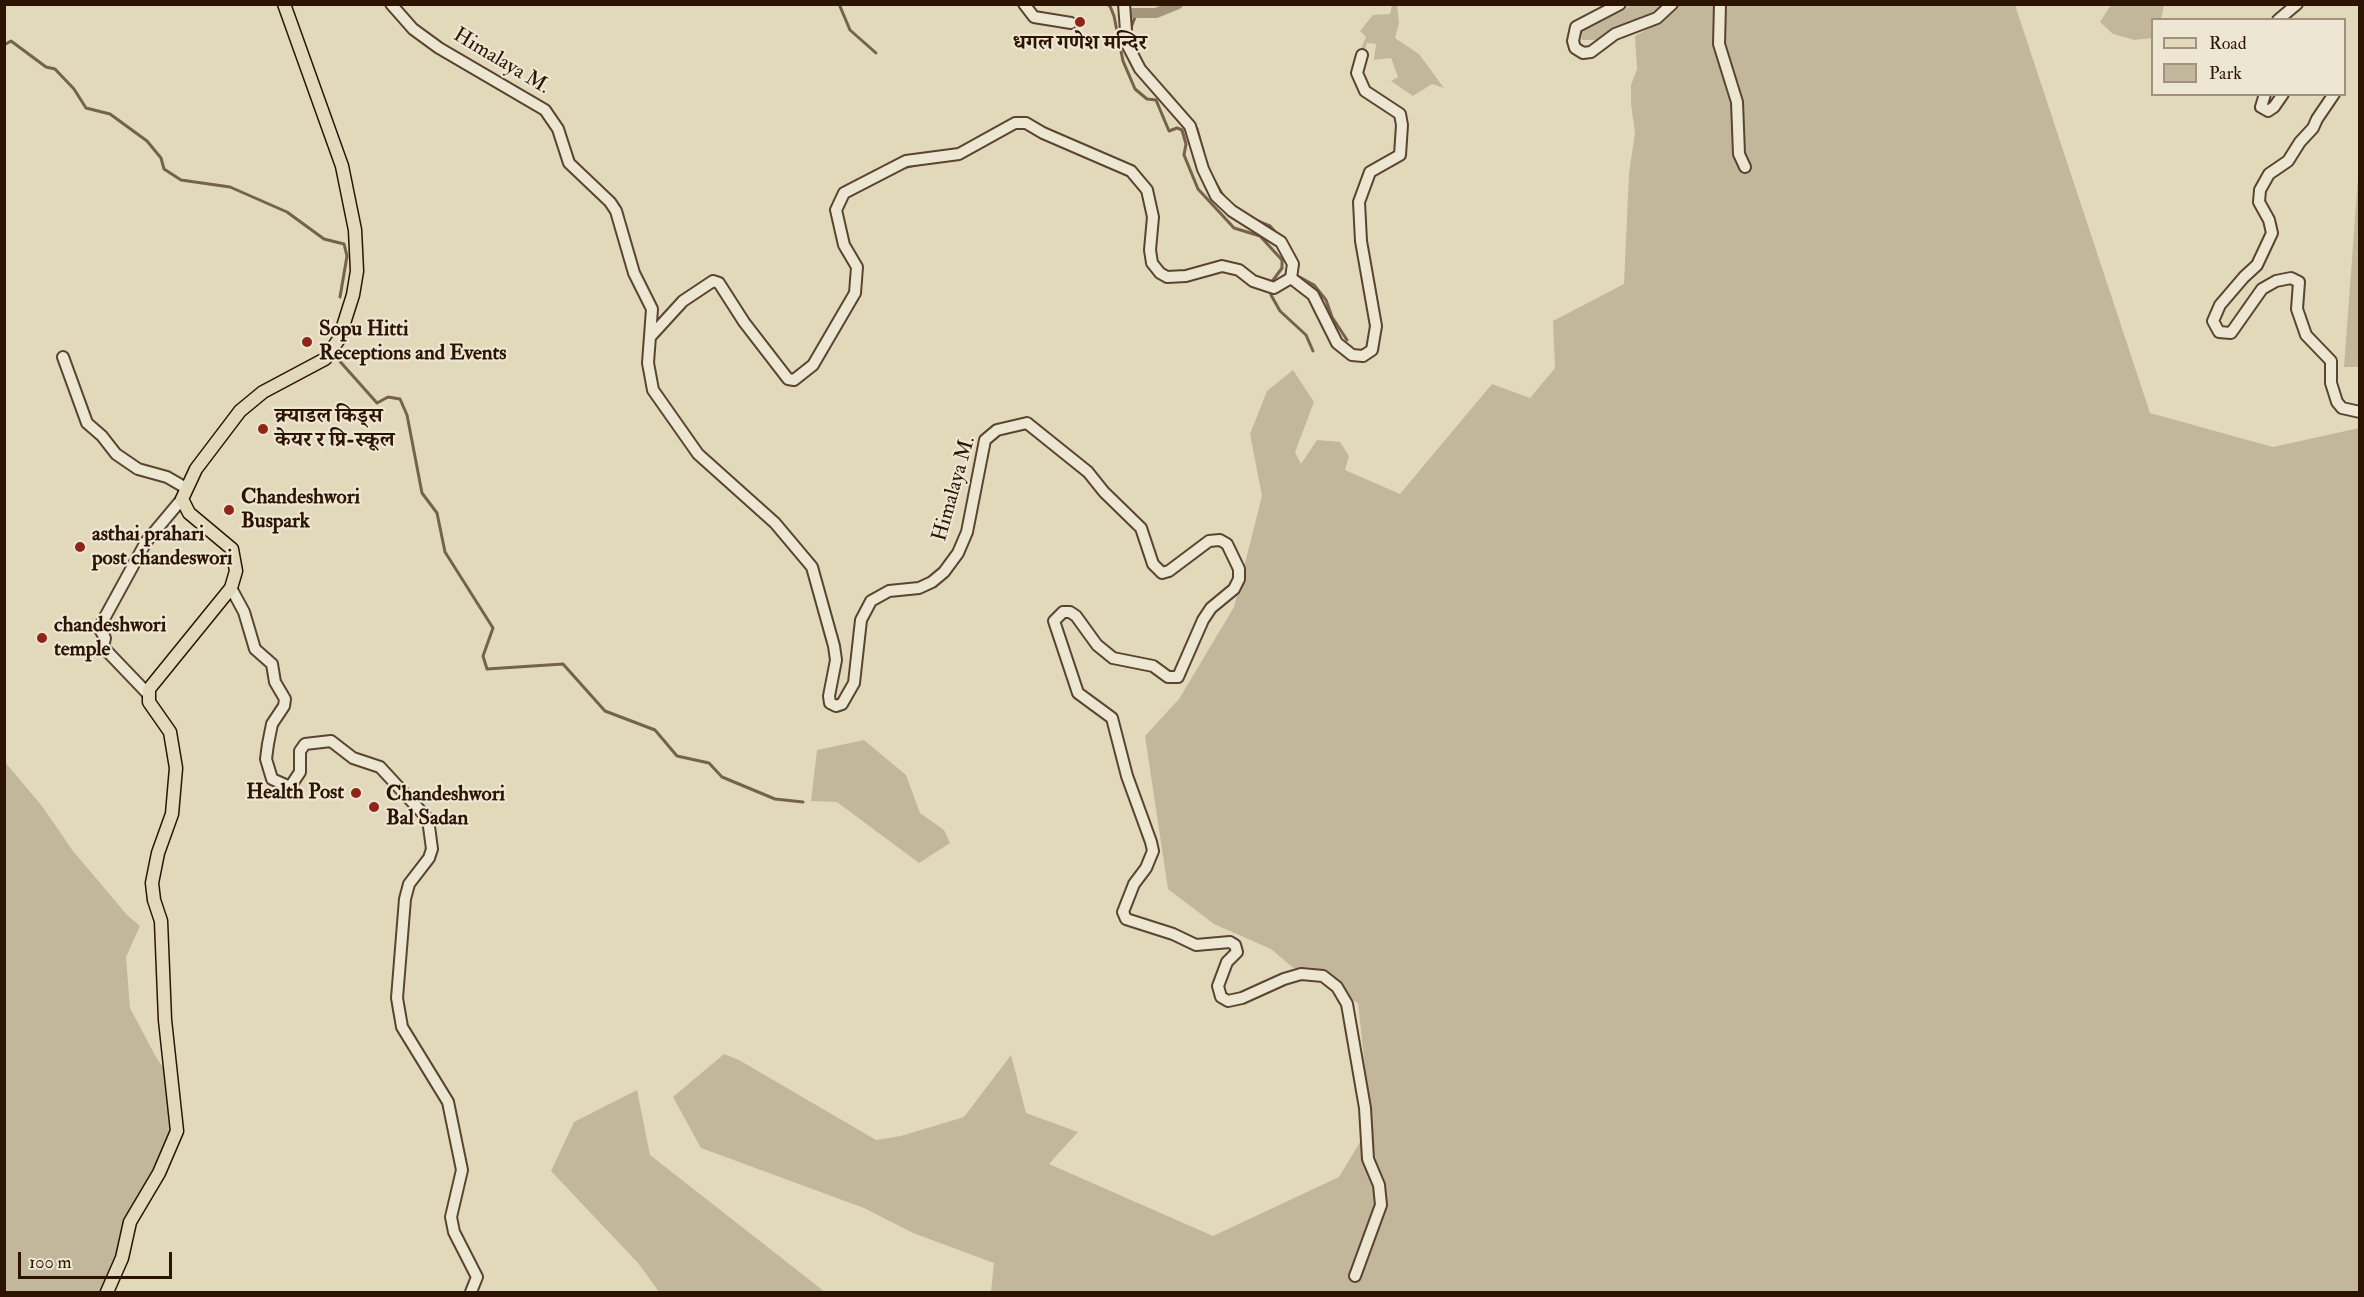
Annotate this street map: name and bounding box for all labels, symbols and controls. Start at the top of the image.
marker: धगल गणेश मन्दिर [1073,15,1087,29]
legend [2151,18,2346,96]
street label: Himalaya M. [448,23,554,101]
place label: धगल गणेश मन्दिर [1013,31,1147,57]
text: Road [2209,32,2247,55]
text: Park [2209,62,2242,85]
place label: Sopu Hitti Receptions and Events [319,317,507,367]
marker: Sopu Hitti Receptions and Events [300,335,314,349]
place label: क्र्याडल किड्स केयर र प्रि-स्कूल [275,404,395,454]
marker: क्र्याडल किड्स केयर र प्रि-स्कूल [256,422,270,436]
street label: Himalaya M. [928,434,982,544]
place label: Chandeshwori Buspark [241,485,360,535]
marker: Chandeshwori Buspark [222,503,236,517]
place label: asthai prahari post chandeswori [92,522,233,572]
marker: asthai prahari post chandeswori [73,540,87,554]
place label: chandeshwori temple [54,613,166,663]
marker: chandeshwori temple [35,631,49,645]
place label: Health Post [246,780,344,806]
place label: Chandeshwori Bal Sadan [386,782,505,832]
marker: Health Post [349,786,363,800]
marker: Chandeshwori Bal Sadan [367,800,381,814]
scale bar [21,1240,176,1278]
text: 100 m [29,1251,72,1274]

